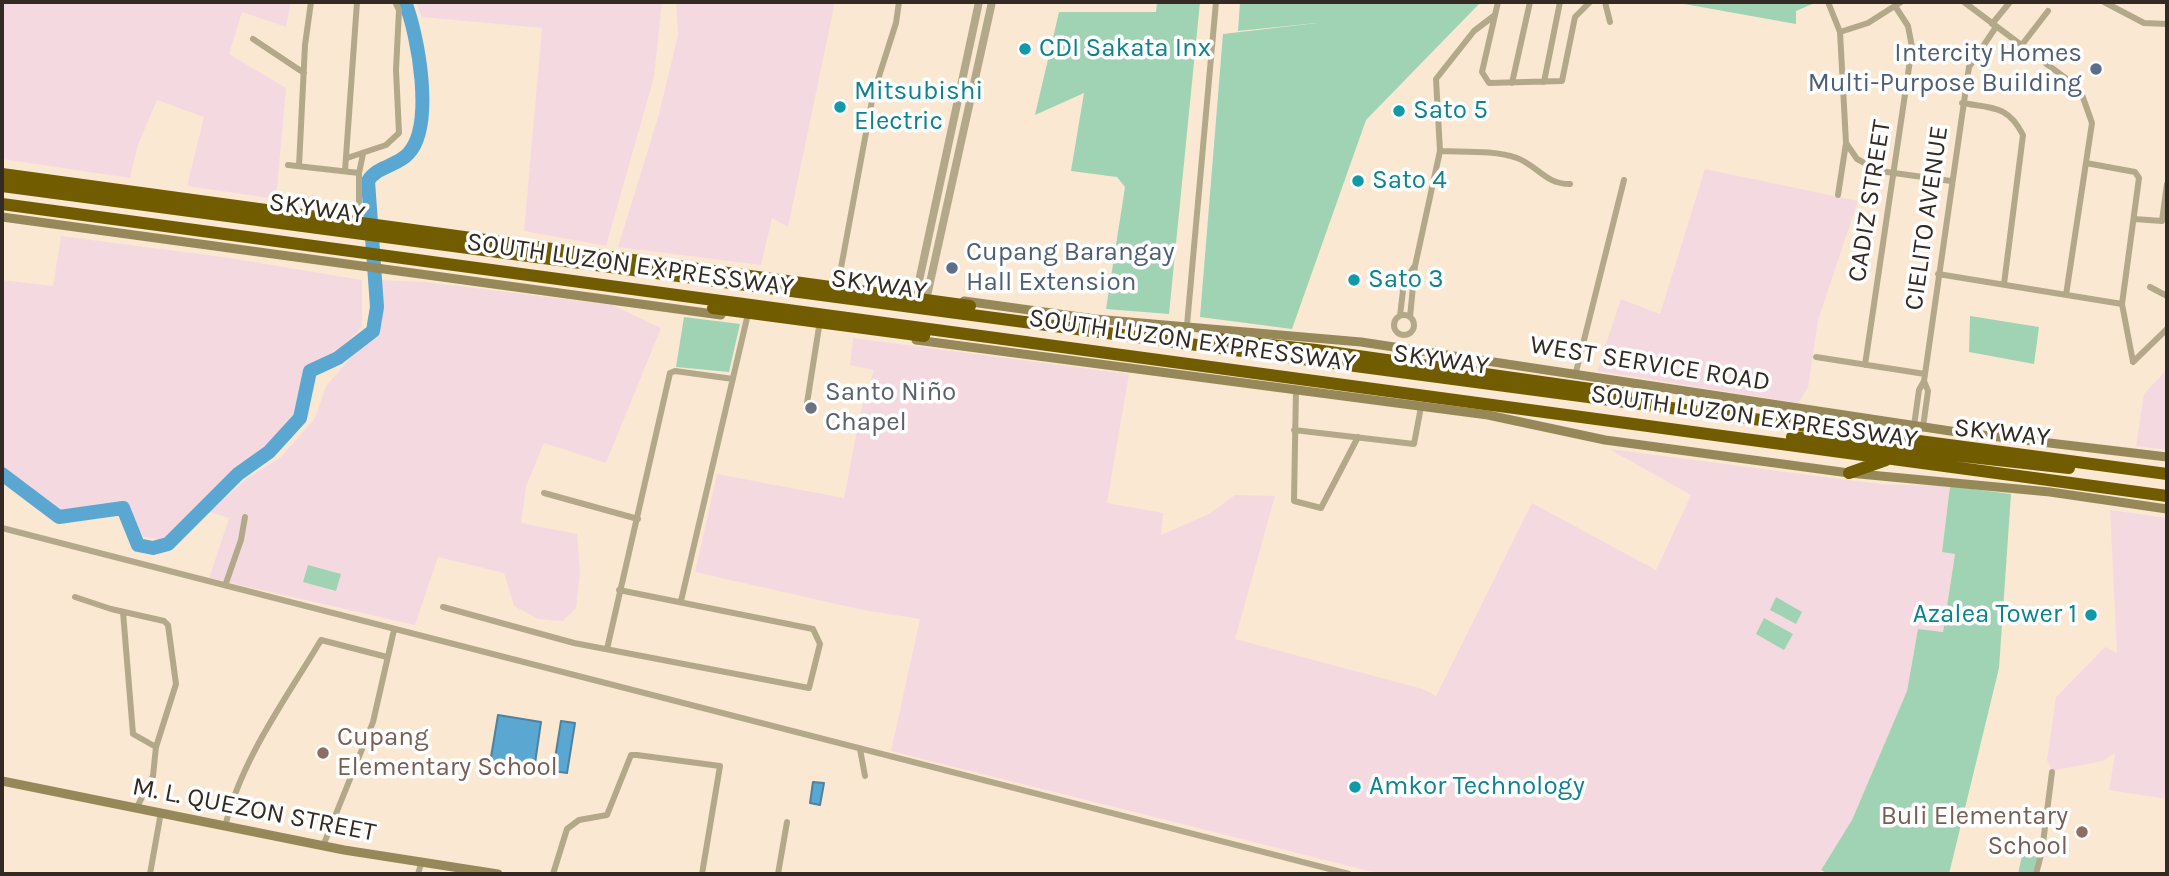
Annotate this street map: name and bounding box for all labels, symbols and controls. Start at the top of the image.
place label: CDI Sakata Inx [1039,33,1211,65]
place label: Intercity Homes Multi-Purpose Building [1808,38,2082,100]
marker: CDI Sakata Inx [1017,41,1033,57]
marker: Intercity Homes Multi-Purpose Building [2088,61,2104,77]
place label: Mitsubishi Electric [854,76,983,138]
place label: Sato 5 [1413,95,1488,127]
marker: Mitsubishi Electric [832,99,848,115]
marker: Sato 5 [1391,103,1407,119]
street label: CADIZ STREET [1842,118,1898,284]
street label: CIELITO AVENUE [1899,124,1955,312]
place label: Sato 4 [1372,165,1447,197]
marker: Sato 4 [1350,173,1366,189]
street label: SKYWAY [267,187,367,231]
street label: SOUTH LUZON EXPRESSWAY [464,227,796,303]
place label: Cupang Barangay Hall Extension [966,237,1175,298]
marker: Cupang Barangay Hall Extension [944,260,960,276]
street label: SKYWAY [829,263,929,307]
place label: Sato 3 [1368,264,1444,296]
marker: Sato 3 [1346,272,1362,288]
street label: SOUTH LUZON EXPRESSWAY [1026,303,1358,379]
street label: WEST SERVICE ROAD [1528,330,1772,398]
street label: SKYWAY [1391,338,1491,382]
place label: Santo Niño Chapel [825,377,956,438]
street label: SOUTH LUZON EXPRESSWAY [1588,379,1920,455]
marker: Santo Niño Chapel [803,400,819,416]
street label: SKYWAY [1952,412,2052,454]
place label: Azalea Tower 1 [1913,599,2077,631]
marker: Azalea Tower 1 [2083,607,2099,623]
place label: Cupang Elementary School [337,722,558,784]
marker: Cupang Elementary School [315,745,331,761]
street label: M. L. QUEZON STREET [130,771,378,849]
place label: Amkor Technology [1369,771,1585,803]
marker: Amkor Technology [1347,779,1363,795]
place label: Buli Elementary School [1881,801,2068,862]
marker: Buli Elementary School [2074,824,2090,840]

